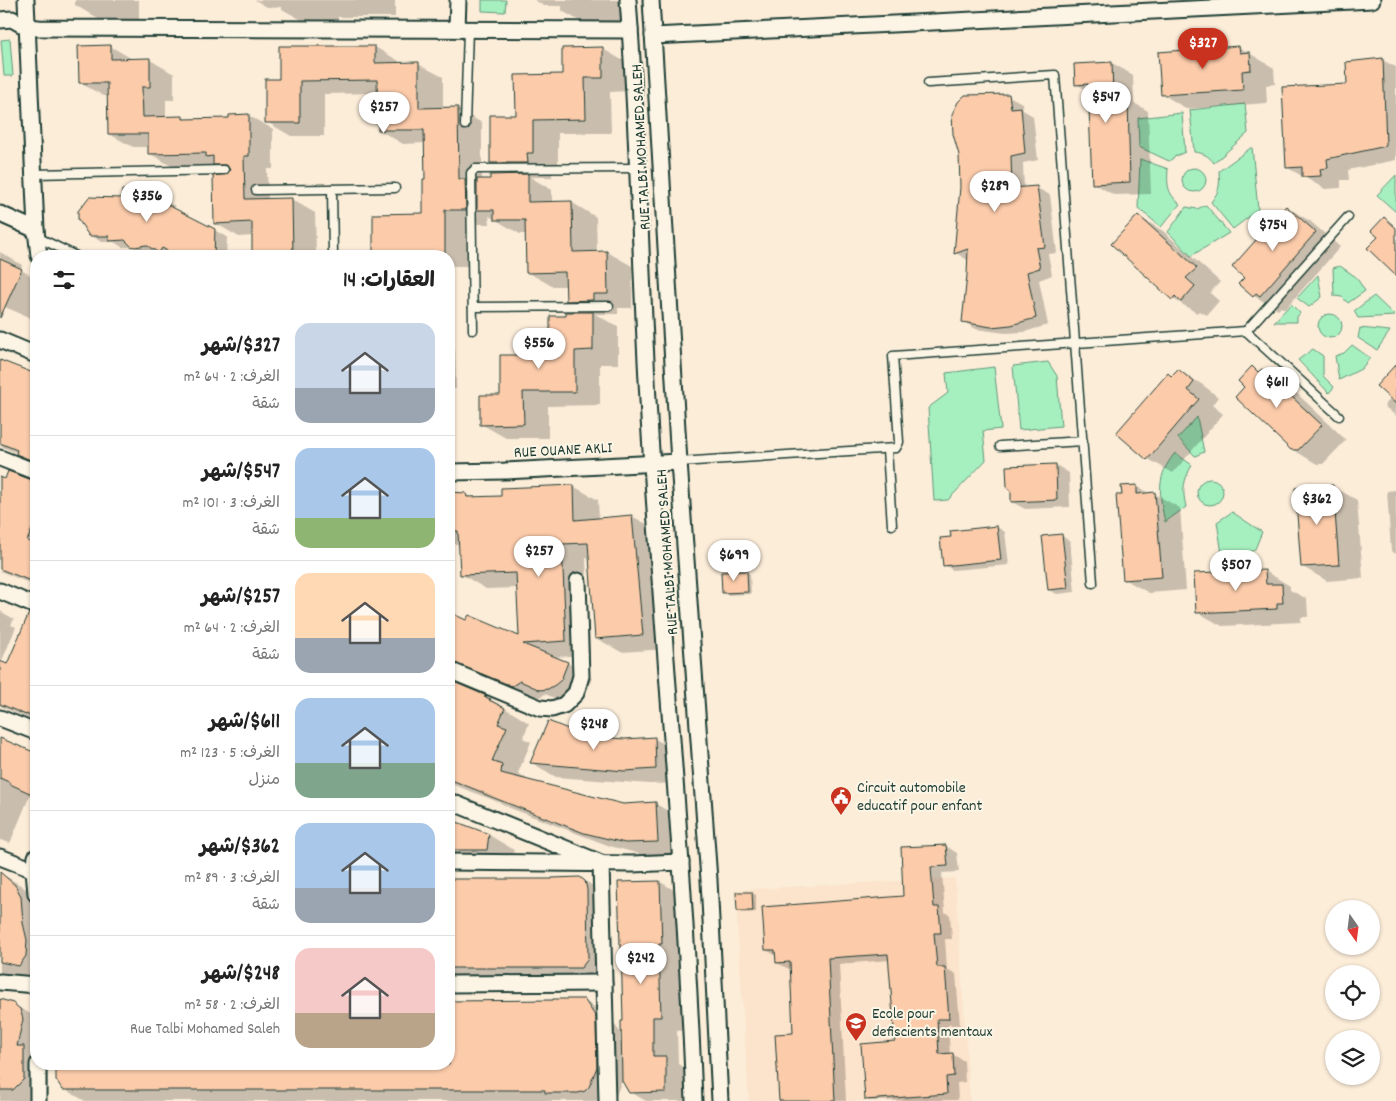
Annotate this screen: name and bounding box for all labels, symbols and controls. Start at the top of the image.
pin: $327 [1173,28,1233,70]
text: $327 [1189,32,1217,55]
street label: RUE TALBI MOHAMED SALEH [626,63,658,231]
pin: $547 [1076,82,1136,124]
text: $547 [1092,86,1120,109]
pin: $257 [354,92,414,134]
text: $257 [370,96,398,119]
pin: $289 [965,170,1025,213]
text: $289 [981,175,1009,198]
pin: $356 [117,180,177,223]
text: $356 [132,185,162,208]
pin: $754 [1243,210,1303,252]
text: $754 [1259,214,1287,237]
icon: filters [50,266,78,294]
text: العقارات: 14 [343,267,435,297]
pin: $556 [509,328,569,370]
text: $327/شهر [202,332,280,362]
text: $556 [524,332,554,355]
icon: home [335,343,395,403]
text: الغرف: 2 · 64 m² [184,366,280,389]
pin: $611 [1247,366,1307,409]
text: $611 [1266,371,1288,394]
text: شقة [252,393,280,416]
street label: RUE OUANE AKLI [513,437,613,465]
text: $547/شهر [202,458,280,488]
icon: home [335,468,395,528]
street label: RUE TALBI MOHAMED SALEH [651,468,685,636]
pin: $362 [1287,484,1347,526]
text: $362 [1302,488,1332,511]
text: الغرف: 3 · 101 m² [182,492,280,515]
text: شقة [252,519,280,542]
pin: $257 [509,536,569,578]
text: $257 [525,540,553,563]
pin: $699 [704,540,764,582]
text: $699 [719,544,749,567]
pin: $507 [1206,550,1266,592]
text: $507 [1221,554,1251,577]
text: $257/شهر [202,583,280,613]
icon: home [335,593,395,653]
text: الغرف: 2 · 64 m² [184,617,280,640]
text: شقة [252,644,280,667]
text: $611/شهر [209,708,280,738]
pin: $248 [564,708,624,751]
text: $248 [580,713,608,736]
icon: home [335,718,395,778]
text: الغرف: 5 · 123 m² [180,742,280,765]
text: منزل [248,769,280,792]
place label: Circuit automobile educatif pour enfant [857,777,982,818]
public building icon: Circuit automobile educatif pour enfant [829,785,853,816]
text: $362/شهر [200,833,280,863]
icon: home [335,843,395,903]
text: الغرف: 3 · 89 m² [184,867,280,890]
text: شقة [252,894,280,917]
north arrow [1325,900,1380,955]
map controls [1325,900,1380,1085]
pin: $242 [611,942,671,985]
text: $242 [627,947,655,970]
text: $248/شهر [202,960,280,990]
button: locate [1325,965,1380,1020]
icon: home [335,968,395,1028]
text: الغرف: 2 · 58 m² [184,994,280,1017]
place label: Ecole pour defiscients mentaux [872,1003,992,1044]
school or university icon: Ecole pour defiscients mentaux [844,1011,868,1042]
text: Rue Talbi Mohamed Saleh [130,1018,280,1041]
button: layers [1325,1030,1380,1085]

